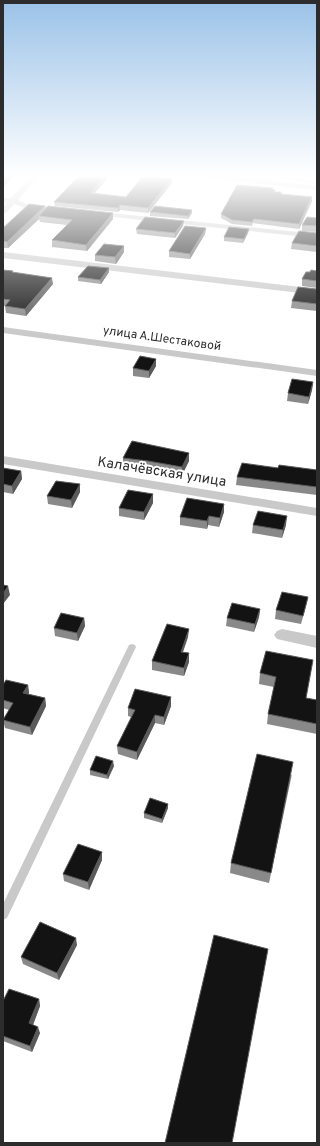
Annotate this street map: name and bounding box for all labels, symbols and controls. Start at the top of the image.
street label: улица А.Шестаковой [102,323,222,355]
street label: Калачёвская улица [96,454,227,491]

